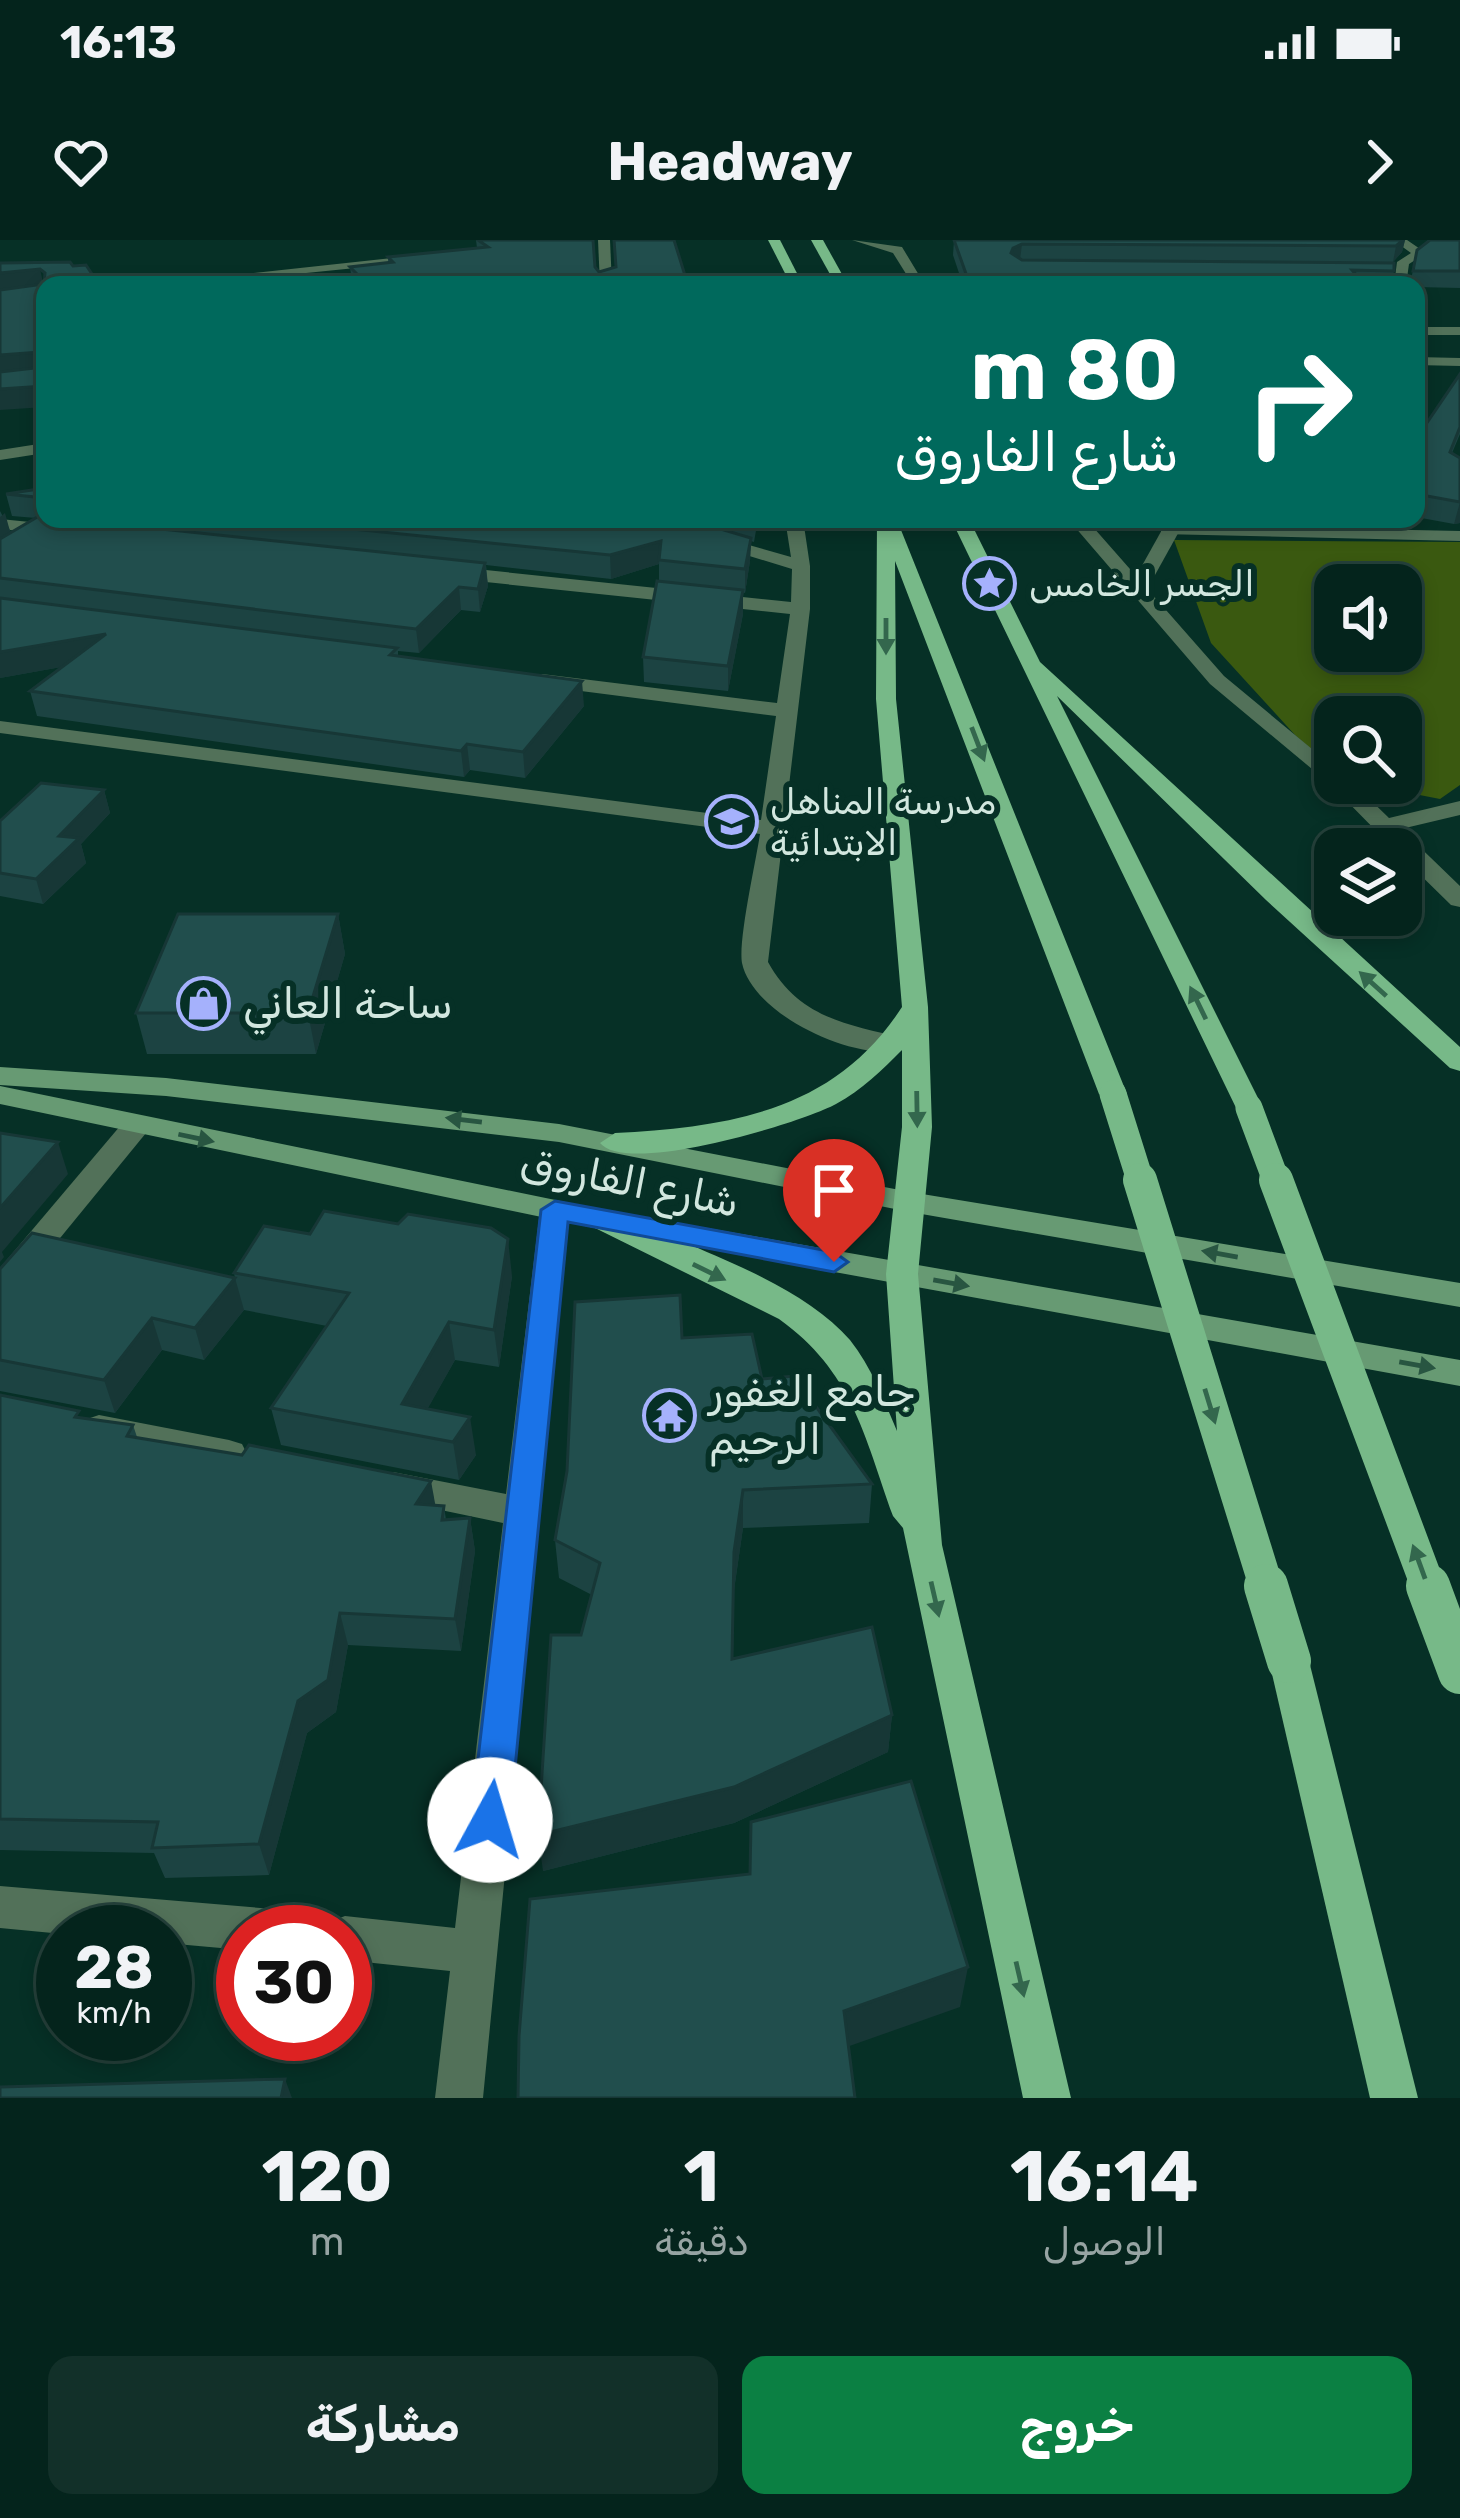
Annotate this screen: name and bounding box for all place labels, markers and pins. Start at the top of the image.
place icon: الجسر الخامس [962,555,1018,611]
place label: الجسر الخامس [1029,562,1255,605]
place label: مدرسة المناهل الابتدائية [770,780,996,864]
school or university icon: مدرسة المناهل الابتدائية [703,794,759,850]
shop icon: ساحة العاني [176,975,232,1031]
place label: ساحة العاني [243,979,453,1035]
pin [783,1139,885,1262]
place label: جامع الغفور الرحيم [706,1367,915,1467]
temple icon: جامع الغفور الرحيم [642,1387,698,1443]

